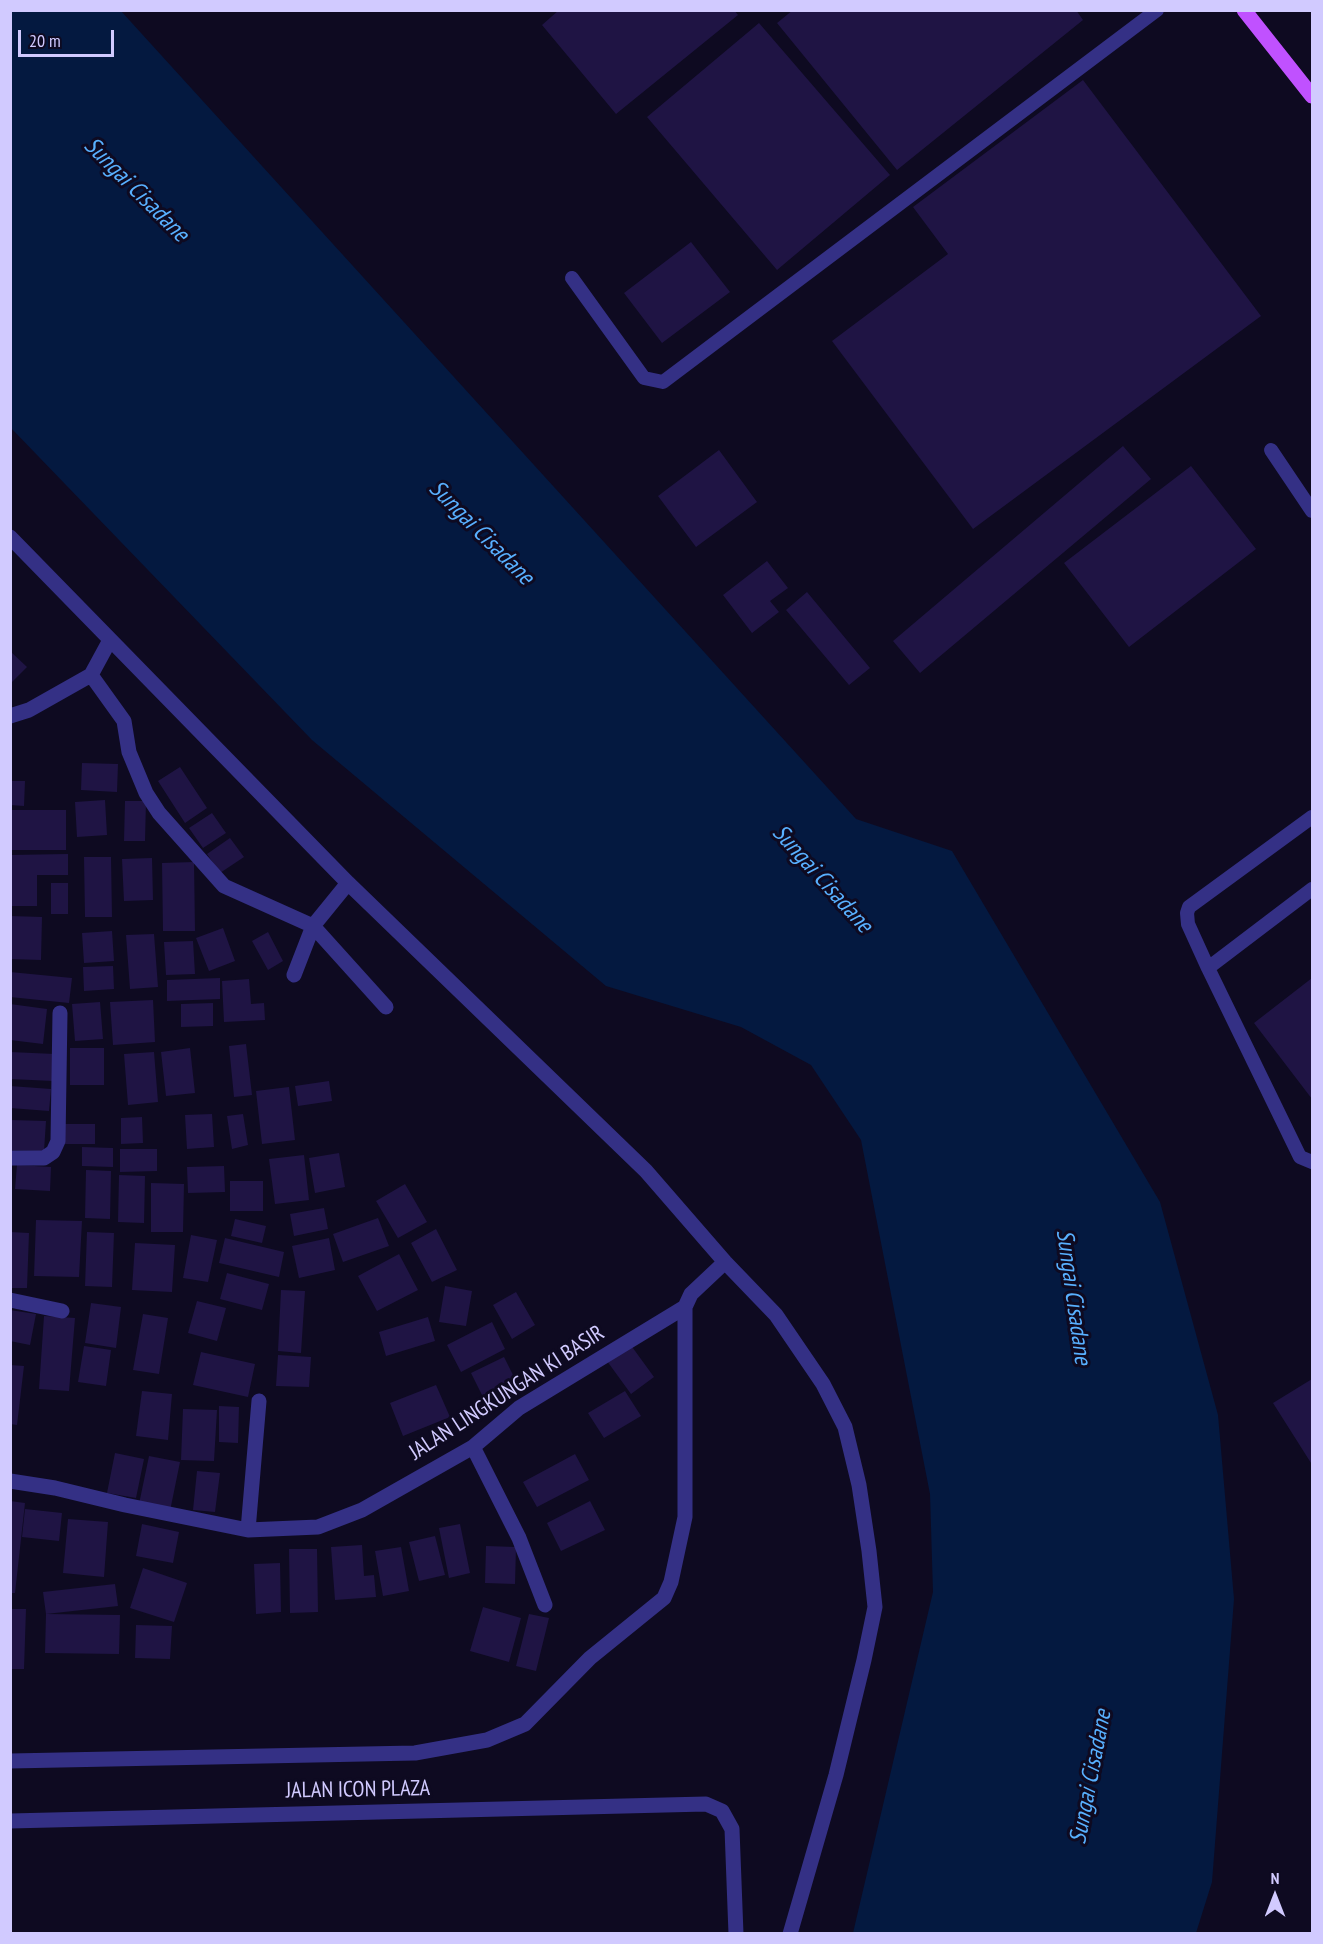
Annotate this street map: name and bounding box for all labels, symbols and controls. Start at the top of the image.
scale bar [21,18,117,56]
text: 20 m [29,29,61,52]
water label: Sungai Cisadane [78,132,194,248]
water label: Sungai Cisadane [423,475,539,591]
water label: Sungai Cisadane [766,819,878,939]
water label: Sungai Cisadane [1049,1228,1097,1366]
street label: JALAN LINGKUNGAN KI BASIR [405,1320,609,1466]
water label: Sungai Cisadane [1064,1708,1118,1846]
street label: JALAN ICON PLAZA [286,1776,430,1804]
north arrow [1245,1866,1305,1926]
text: N [1271,1868,1279,1888]

